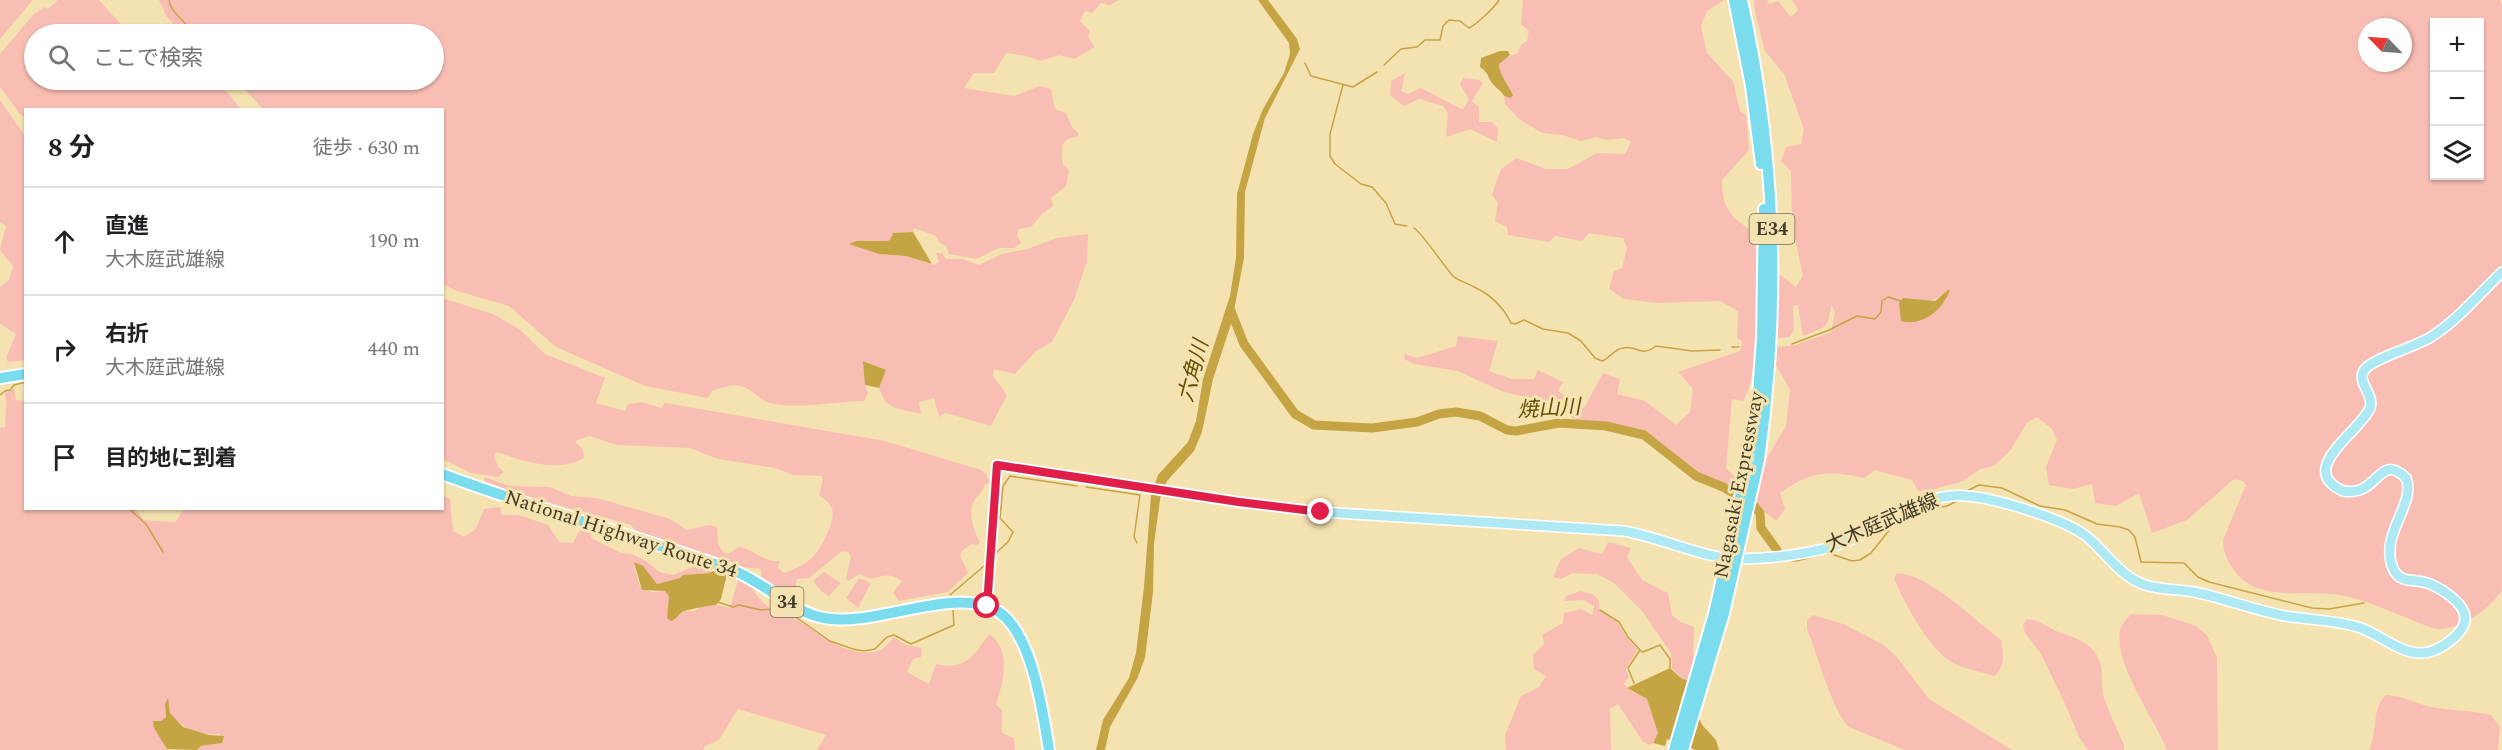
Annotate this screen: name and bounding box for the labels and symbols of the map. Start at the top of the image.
north arrow [2358,18,2412,72]
road number: E34 [1750,214,1794,244]
water label: 六角川 [1170,335,1218,406]
street label: Nagasaki Expressway [1706,388,1772,581]
water label: 焼山川 [1517,391,1583,427]
street label: National Highway Route 34 [501,482,741,586]
street label: 大木庭武雄線 [1821,486,1943,560]
route end [1307,498,1333,524]
road number: 34 [770,587,804,617]
route start [973,592,999,618]

